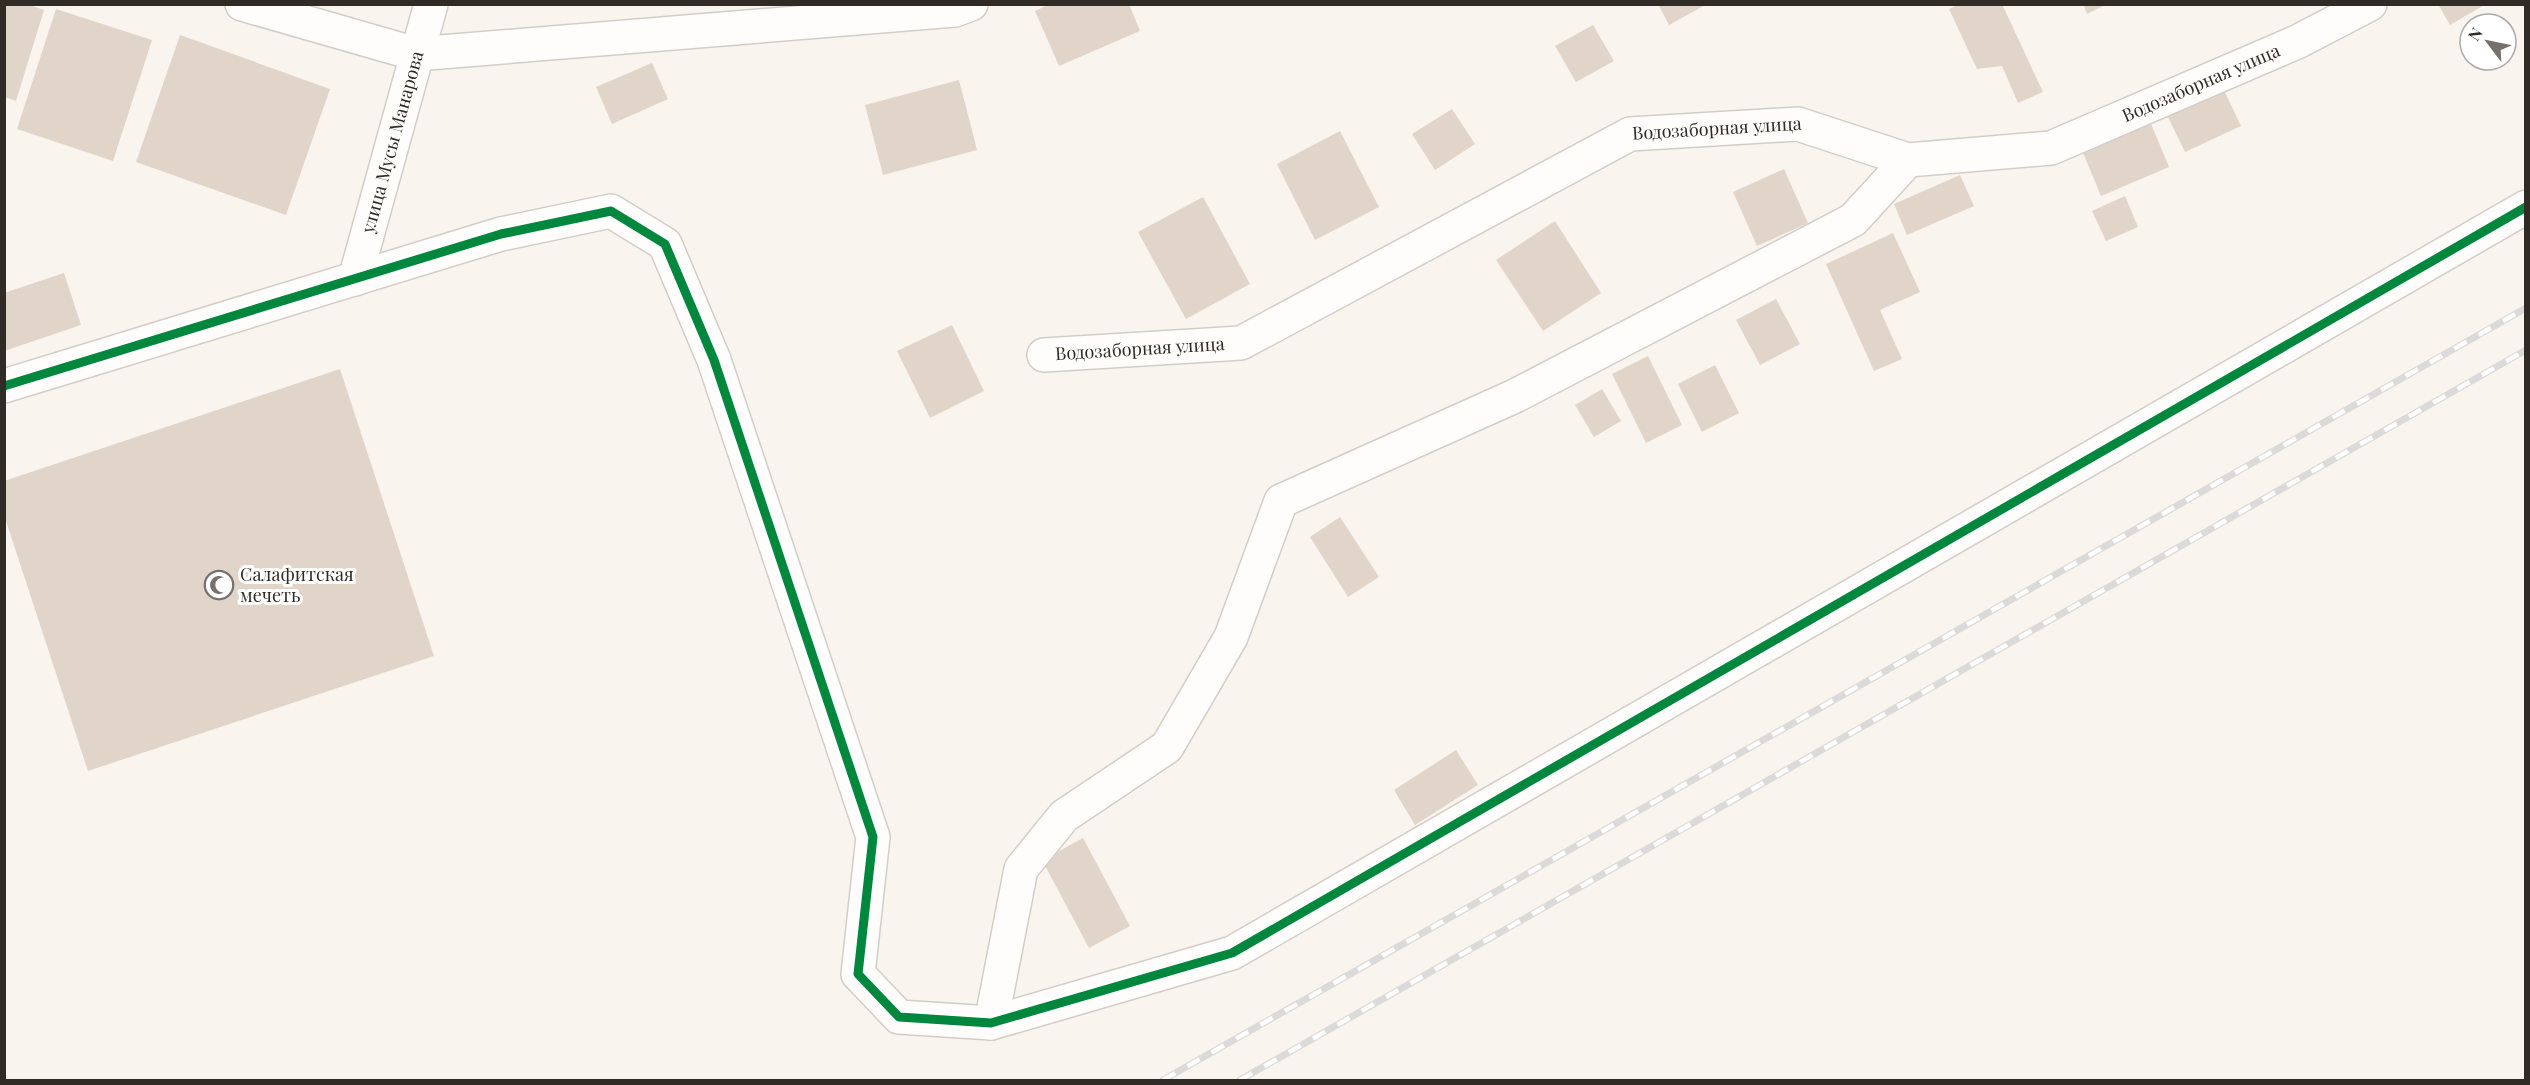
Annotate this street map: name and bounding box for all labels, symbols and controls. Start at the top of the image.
north arrow [2458,12,2518,72]
text: N [2463,23,2487,44]
street label: Водозаборная улица [2118,38,2283,127]
street label: улица Мусы Манарова [355,48,428,237]
street label: Водозаборная улица [1631,111,1802,145]
street label: Водозаборная улица [1054,331,1225,365]
place label: Салафитская мечеть [240,562,354,607]
mosque icon: Салафитская мечеть [203,569,235,601]

